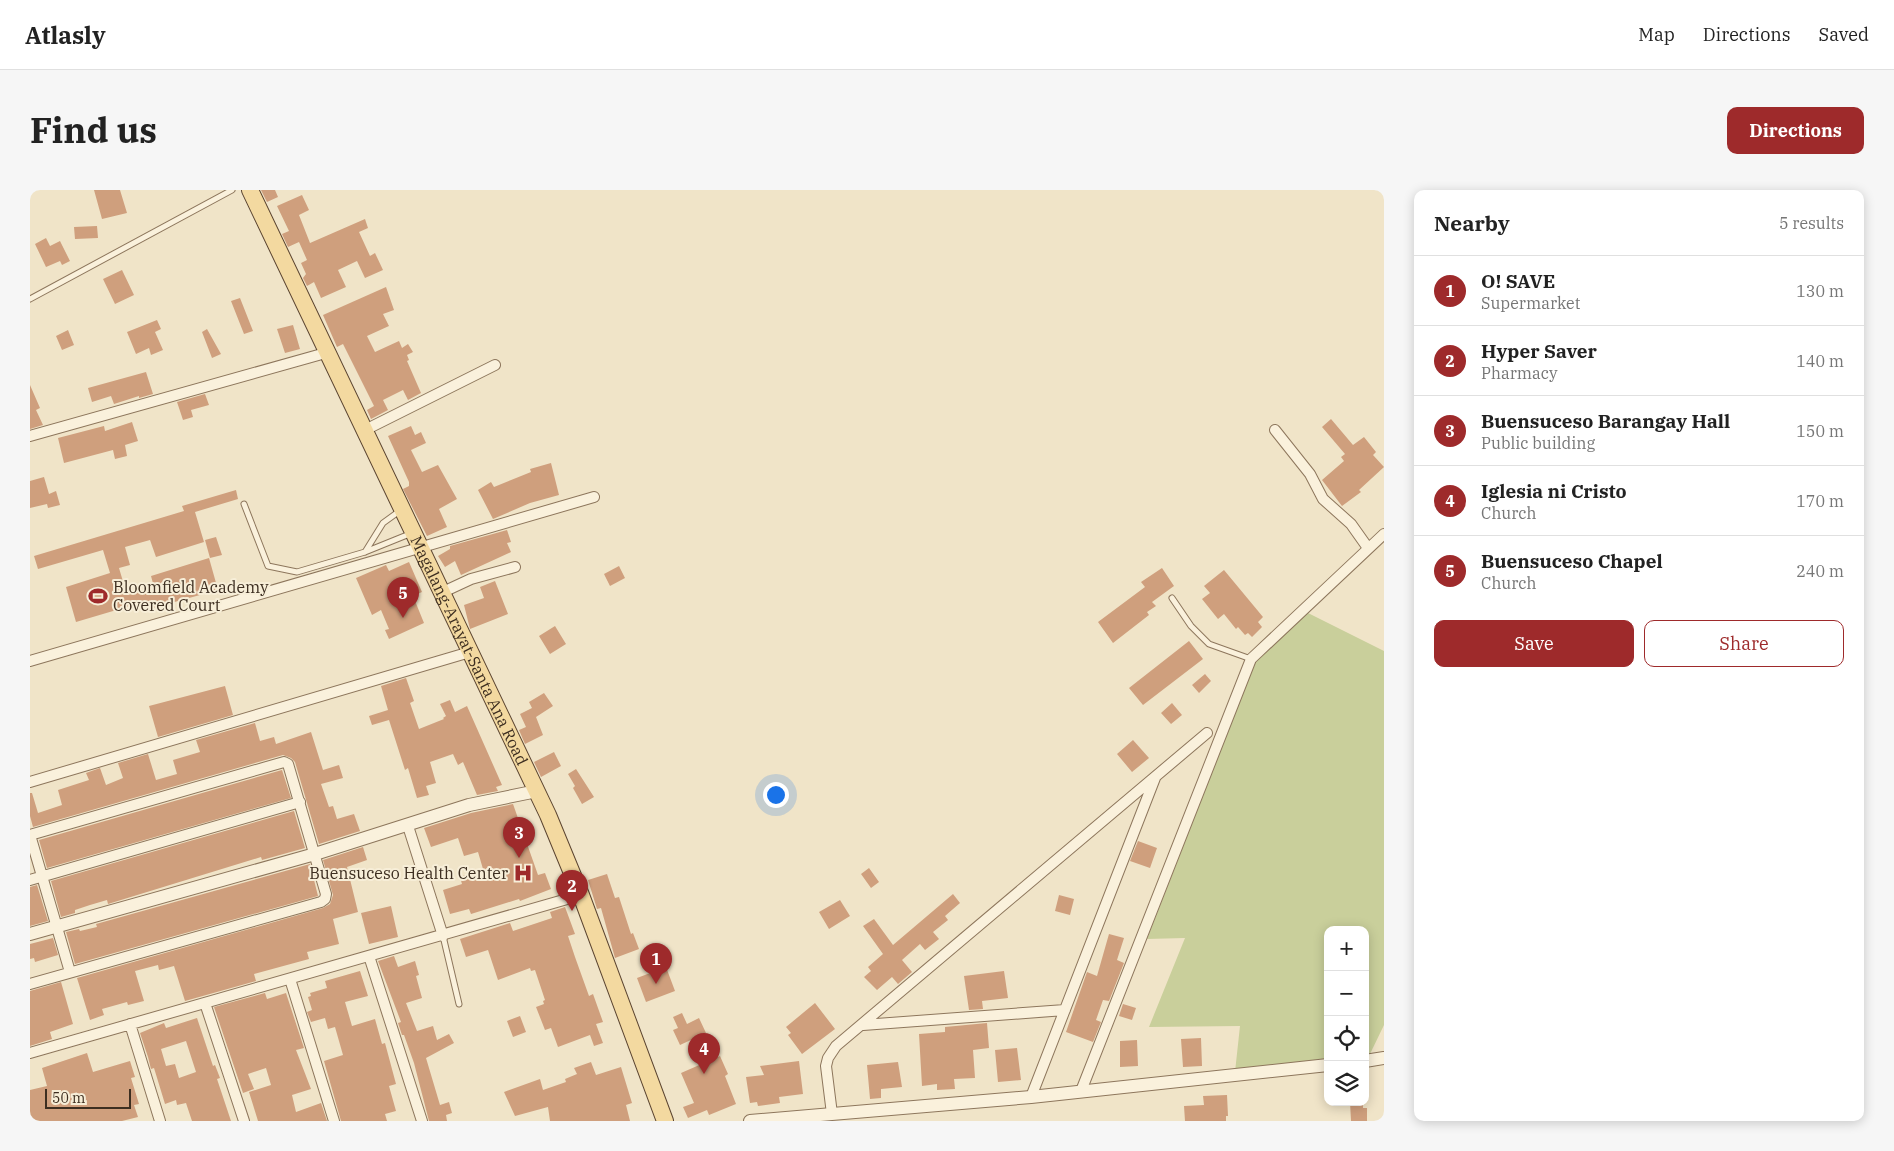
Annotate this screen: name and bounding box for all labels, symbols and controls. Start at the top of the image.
text: Atlasly [25,19,106,51]
text: Map [1638,23,1675,46]
text: Directions [1703,23,1791,46]
text: Saved [1819,23,1869,46]
text: Find us [30,107,157,153]
button: Directions [1727,107,1864,154]
text: Nearby [1434,209,1510,237]
text: 5 results [1779,213,1844,233]
text: O! SAVE [1481,269,1555,293]
text: 1 [1445,281,1455,301]
text: 130 m [1796,281,1844,301]
text: Supermarket [1481,293,1580,313]
text: Hyper Saver [1481,339,1597,363]
text: 2 [1445,351,1455,371]
text: 140 m [1796,351,1844,371]
text: Pharmacy [1481,363,1558,383]
text: Buensuceso Barangay Hall [1481,409,1730,433]
text: 3 [1445,421,1455,441]
text: 150 m [1796,421,1844,441]
text: Public building [1481,433,1595,453]
text: Iglesia ni Cristo [1481,479,1627,503]
text: 4 [1445,491,1455,511]
text: 170 m [1796,491,1844,511]
text: Church [1481,503,1537,523]
street label: Magalang-Arayat-Santa Ana Road [406,532,533,768]
text: Buensuceso Chapel [1481,549,1663,573]
text: 5 [1445,561,1455,581]
text: 240 m [1796,561,1844,581]
text: Church [1481,573,1537,593]
place label: Bloomfield Academy Covered Court [113,577,269,615]
pin: 5 [387,577,419,618]
sports icon: Bloomfield Academy Covered Court [87,585,109,607]
button: Save [1434,620,1634,667]
button: Share [1644,620,1844,667]
your location [763,782,789,808]
pin: 3 [503,817,535,858]
hospital icon: Buensuceso Health Center [512,862,534,884]
place label: Buensuceso Health Center [309,863,508,883]
pin: 2 [556,870,588,911]
map controls [1324,926,1369,1106]
button: + [1324,926,1369,971]
pin: 1 [640,943,672,984]
button: − [1324,971,1369,1016]
button: locate [1324,1016,1369,1061]
pin: 4 [688,1033,720,1074]
button: layers [1324,1061,1369,1106]
scale bar [45,1086,131,1109]
text: 50 m [52,1089,85,1107]

